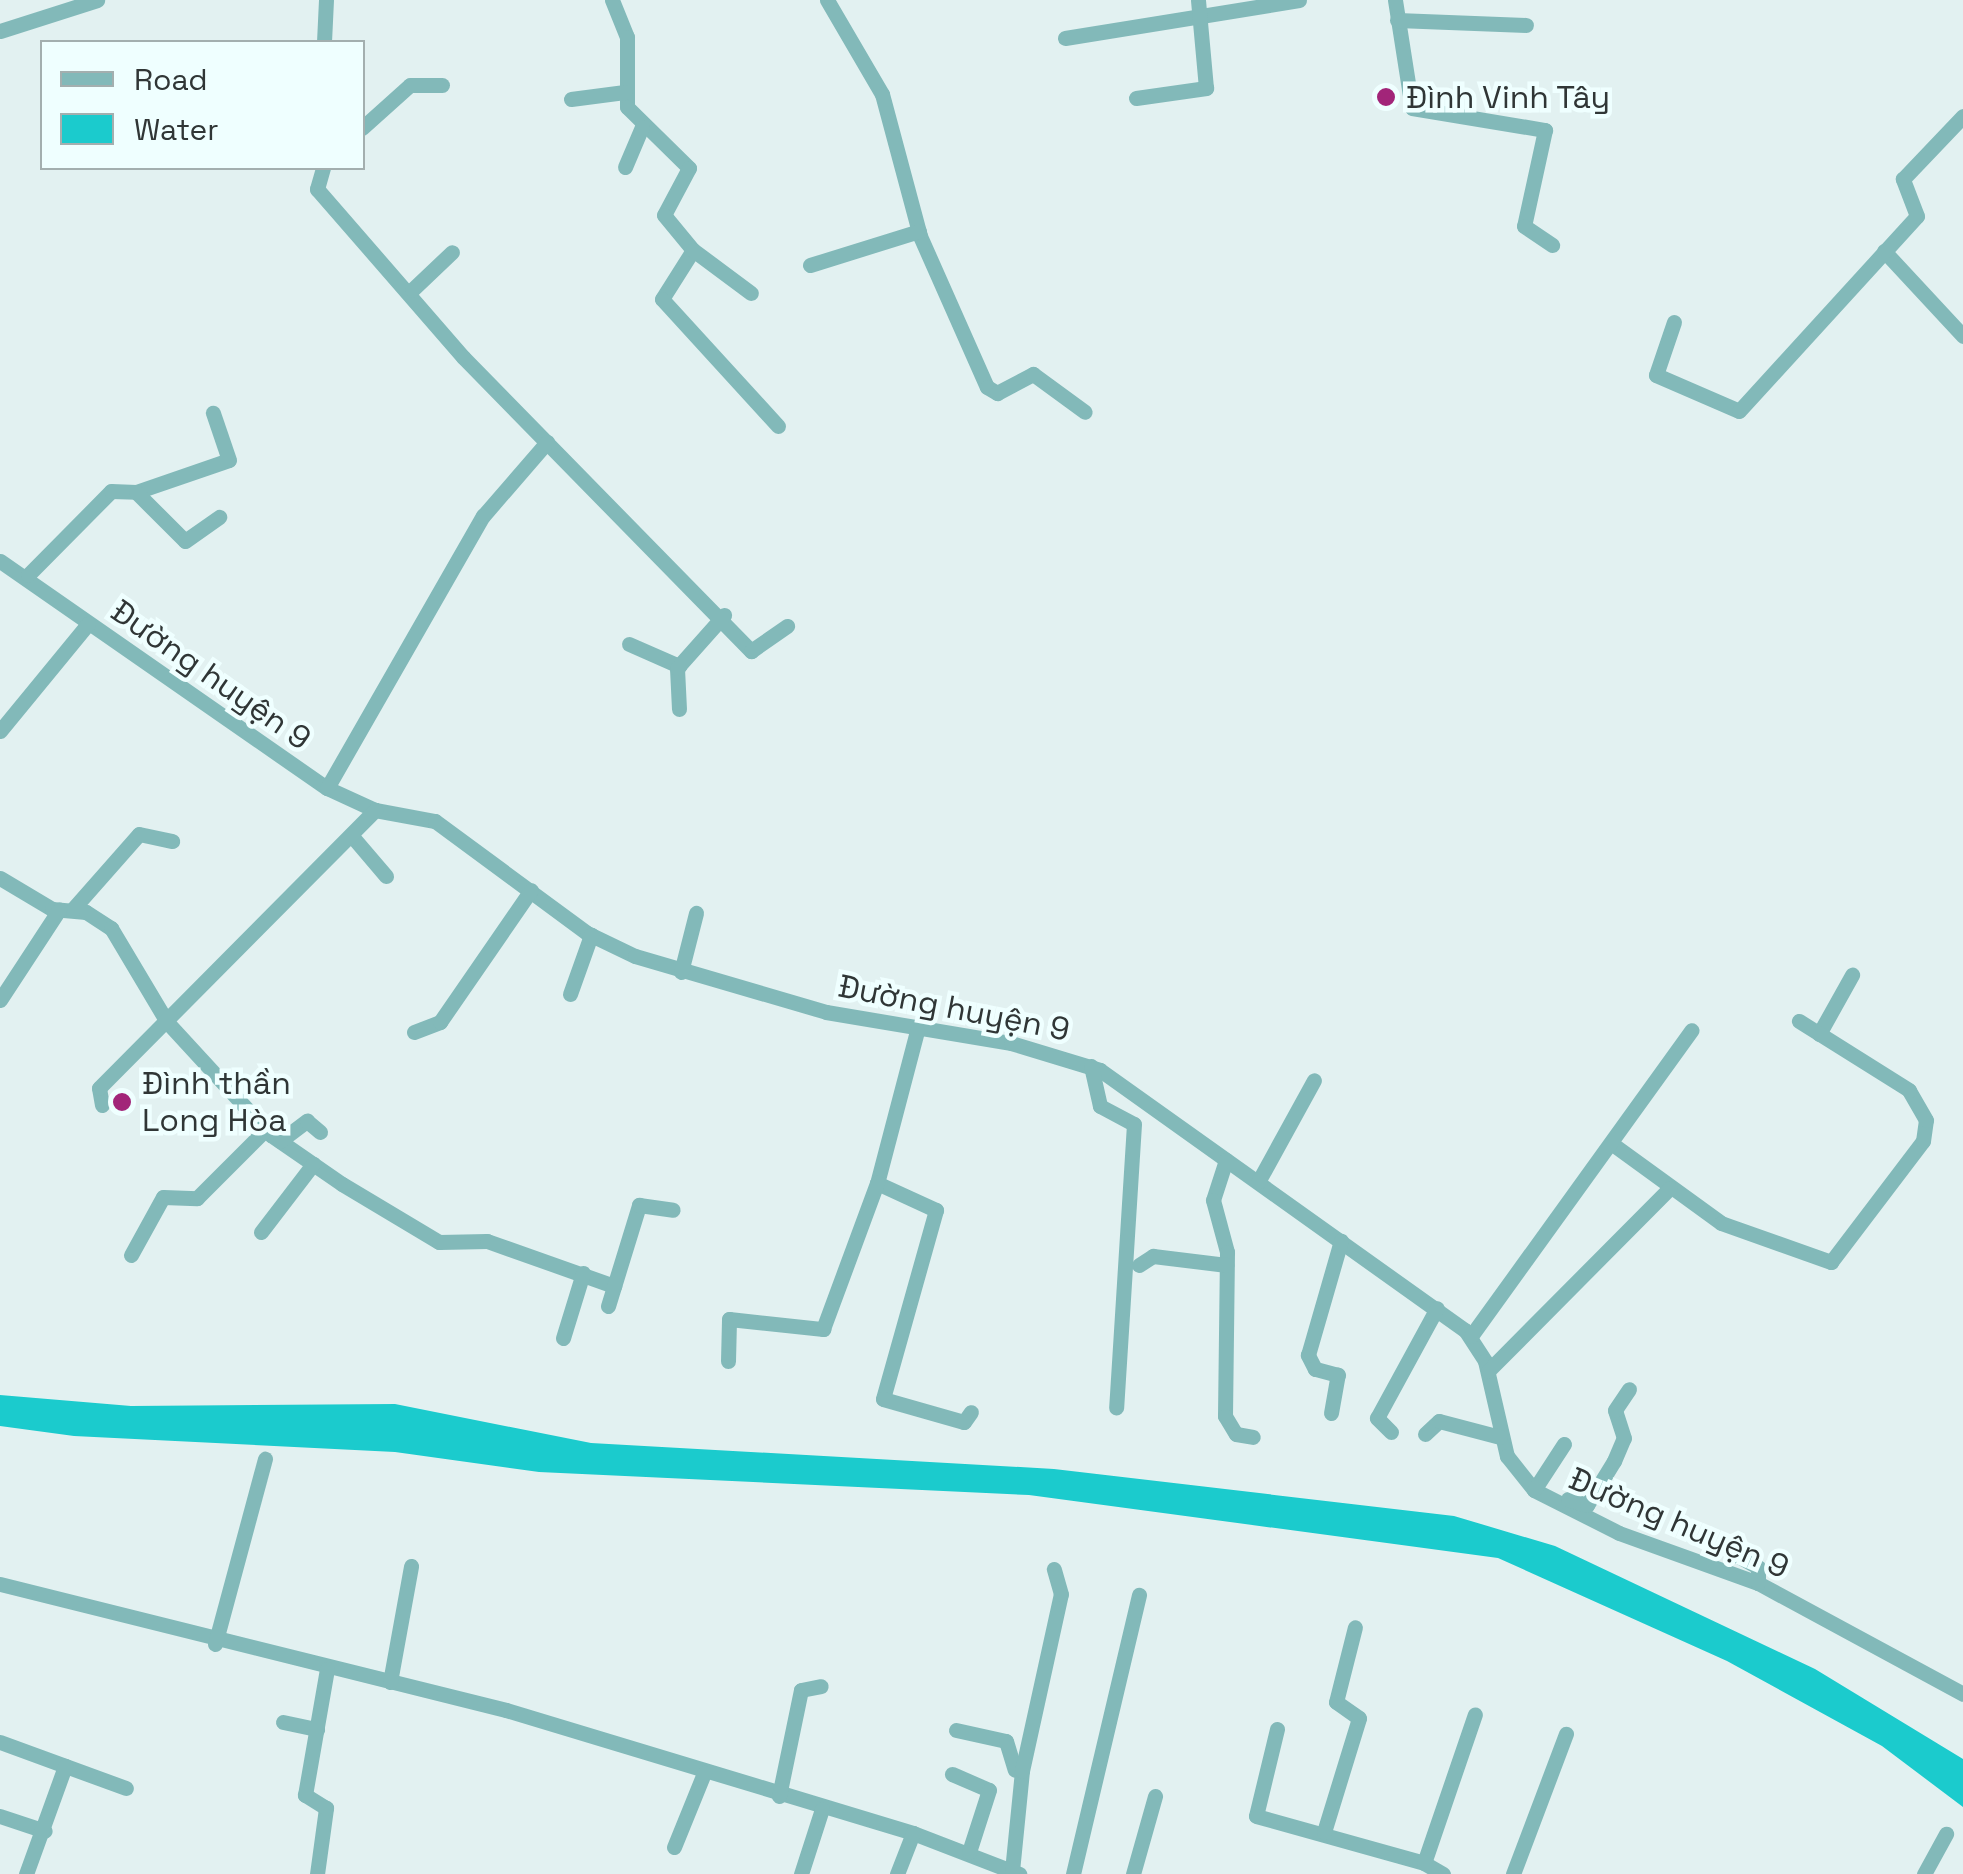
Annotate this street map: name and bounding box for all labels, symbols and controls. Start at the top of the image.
legend [40,40,365,170]
text: Road [134,60,208,99]
place label: Đình Vinh Tây [1406,78,1611,116]
marker: Đình Vinh Tây [1375,86,1397,108]
text: Water [134,110,219,149]
street label: Đường huyện 9 [104,592,318,758]
street label: Đường huyện 9 [835,967,1073,1049]
place label: Đình thần Long Hòa [142,1065,291,1140]
marker: Đình thần Long Hòa [111,1091,133,1113]
street label: Đường huyện 9 [1563,1459,1795,1587]

